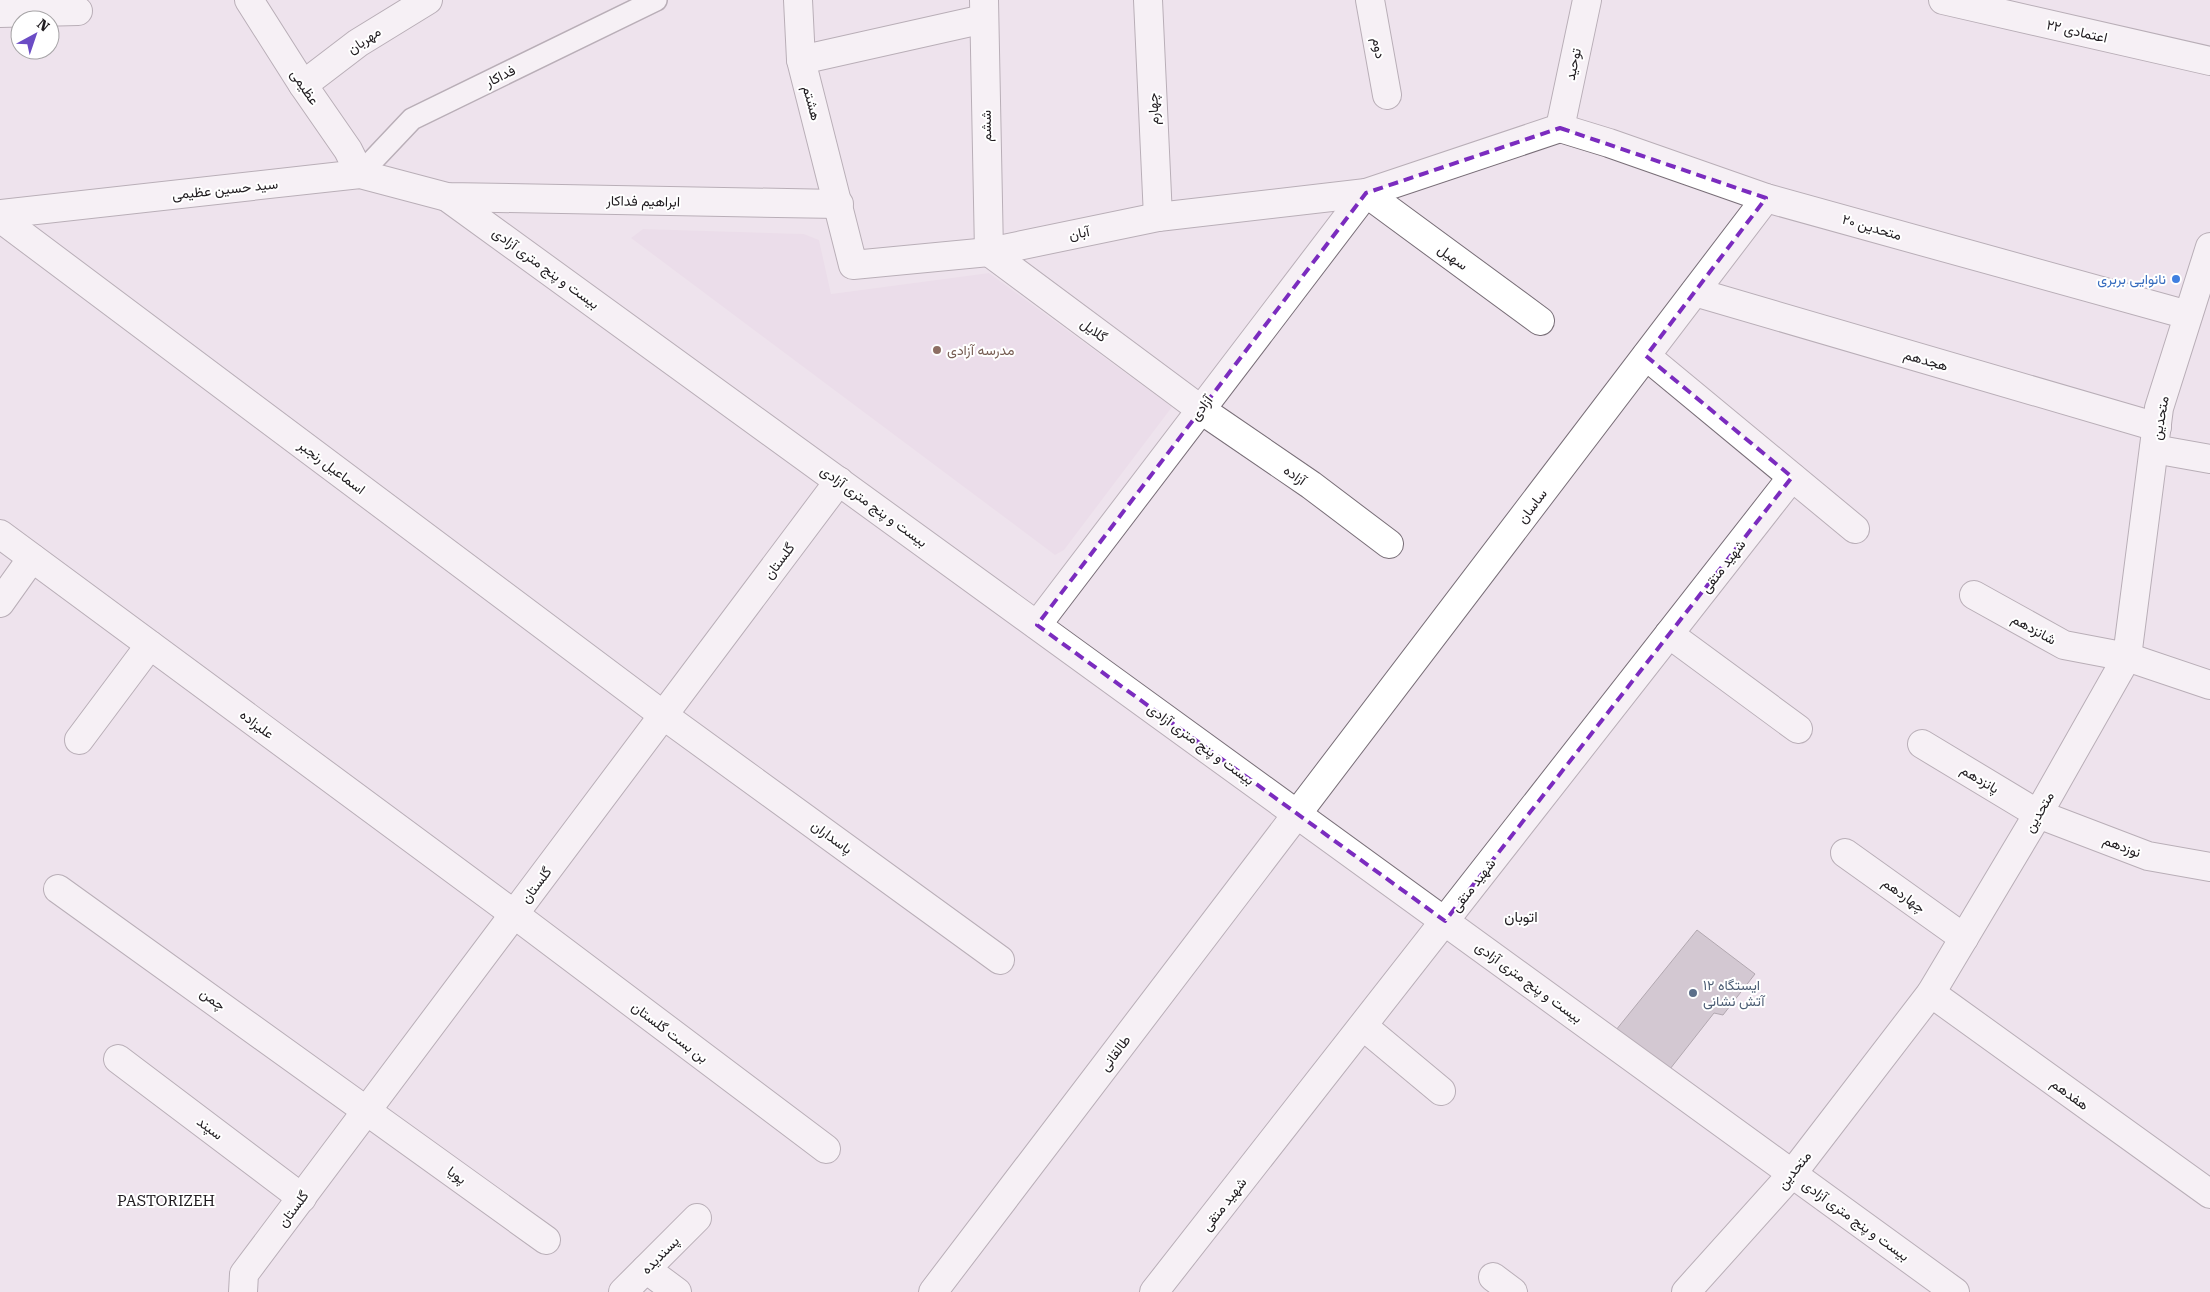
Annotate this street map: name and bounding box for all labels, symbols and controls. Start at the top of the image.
north arrow [10,10,60,60]
text: N [34,15,53,35]
street label: اعتمادی ۲۲ [2045,16,2109,47]
street label: مهربان [344,23,384,58]
street label: دوم [1368,36,1389,60]
street label: توحید [1562,46,1585,82]
street label: فداکار [481,62,518,91]
street label: عظیمی [287,66,323,108]
street label: هشتم [799,84,824,123]
street label: چهارم [1144,92,1164,125]
street label: ششم [978,110,995,142]
street label: سید حسین عظیمی [171,175,279,204]
street label: ابراهیم فداکار [605,192,680,211]
street label: متحدین ۲۰ [1840,211,1904,244]
street label: آبان [1067,223,1093,244]
street label: بیست و پنج متری آزادی [488,224,602,314]
street label: سهیل [1434,241,1471,274]
place label: نانوایی بربری [2097,271,2166,288]
marker: نانوایی بربری [2170,273,2182,285]
street label: گلایل [1077,315,1110,346]
place label: مدرسه آزادی [947,342,1014,359]
marker: مدرسه آزادی [931,344,943,356]
street label: هجدهم [1902,346,1950,375]
street label: آزادی [1187,391,1217,424]
street label: متحدین [2148,395,2173,441]
street label: اسماعیل رنجبر [294,436,369,498]
street label: بیست و پنج متری آزادی [816,462,930,552]
street label: آزاده [1280,462,1311,490]
street label: ساسان [1514,486,1551,527]
street label: شهید متقی [1697,536,1749,596]
street label: گلستان [760,540,799,583]
street label: شانزدهم [2009,610,2059,649]
street label: بیست و پنج متری آزادی [1143,700,1257,790]
street label: علیزاده [236,706,277,743]
street label: پانزدهم [1957,761,2002,798]
street label: متحدین [2021,789,2058,836]
street label: پاسداران [807,817,855,859]
street label: نوزدهم [2100,832,2143,861]
street label: شهید متقی [1447,855,1499,915]
street label: گلستان [517,864,556,907]
street label: چهاردهم [1878,874,1929,917]
district label: اتوبان [1504,908,1538,926]
street label: بیست و پنج متری آزادی [1471,938,1585,1028]
place label: ایستگاه ۱۲ آتش نشانی [1703,977,1766,1010]
street label: چمن [196,984,229,1015]
marker: ایستگاه ۱۲ آتش نشانی [1687,987,1699,999]
street label: بن بست گلستان [628,998,711,1067]
street label: طالقانی [1096,1032,1134,1075]
street label: هفدهم [2047,1075,2092,1114]
street label: سپند [193,1113,226,1144]
street label: متحدین [1774,1148,1815,1193]
street label: پویا [443,1163,470,1189]
street label: شهید متقی [1198,1174,1250,1234]
street label: بیست و پنج متری آزادی [1798,1176,1912,1266]
street label: گلستان [274,1188,313,1231]
district label: PASTORIZEH [117,1192,215,1210]
street label: پسندیده [638,1233,684,1279]

